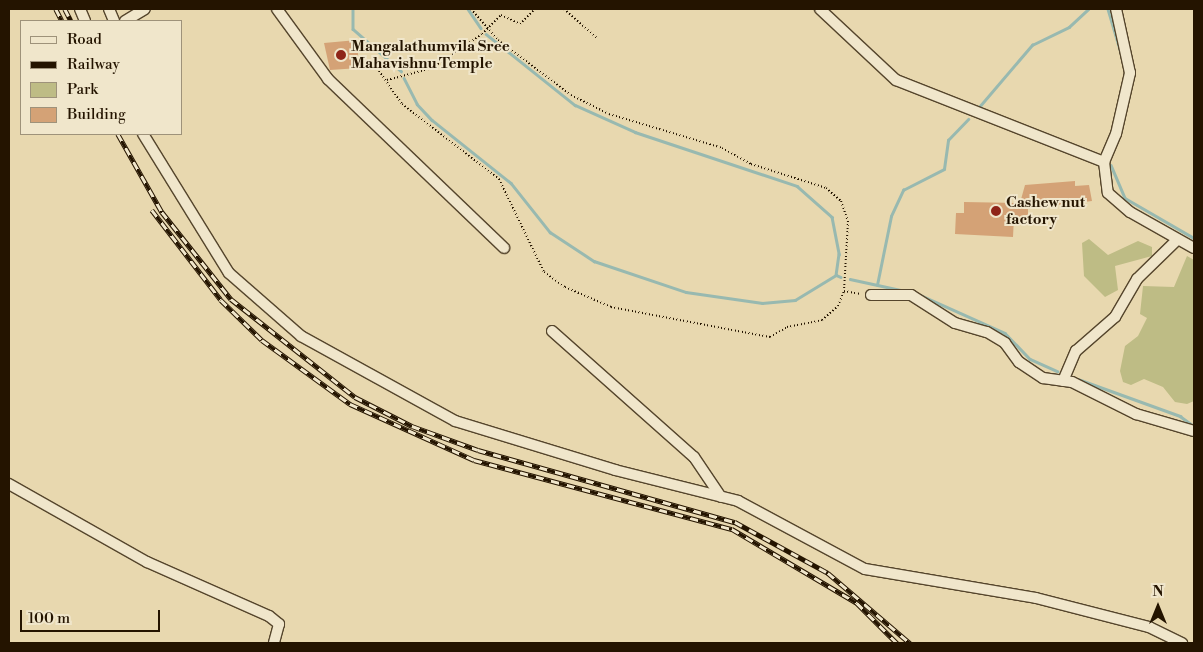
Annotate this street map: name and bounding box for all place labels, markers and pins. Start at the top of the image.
place label: Mangalathumvila Sree Mahavishnu Temple [351,37,510,72]
marker: Mangalathumvila Sree Mahavishnu Temple [335,49,347,61]
place label: Cashew nut factory [1006,193,1085,228]
marker: Cashew nut factory [990,205,1002,217]

